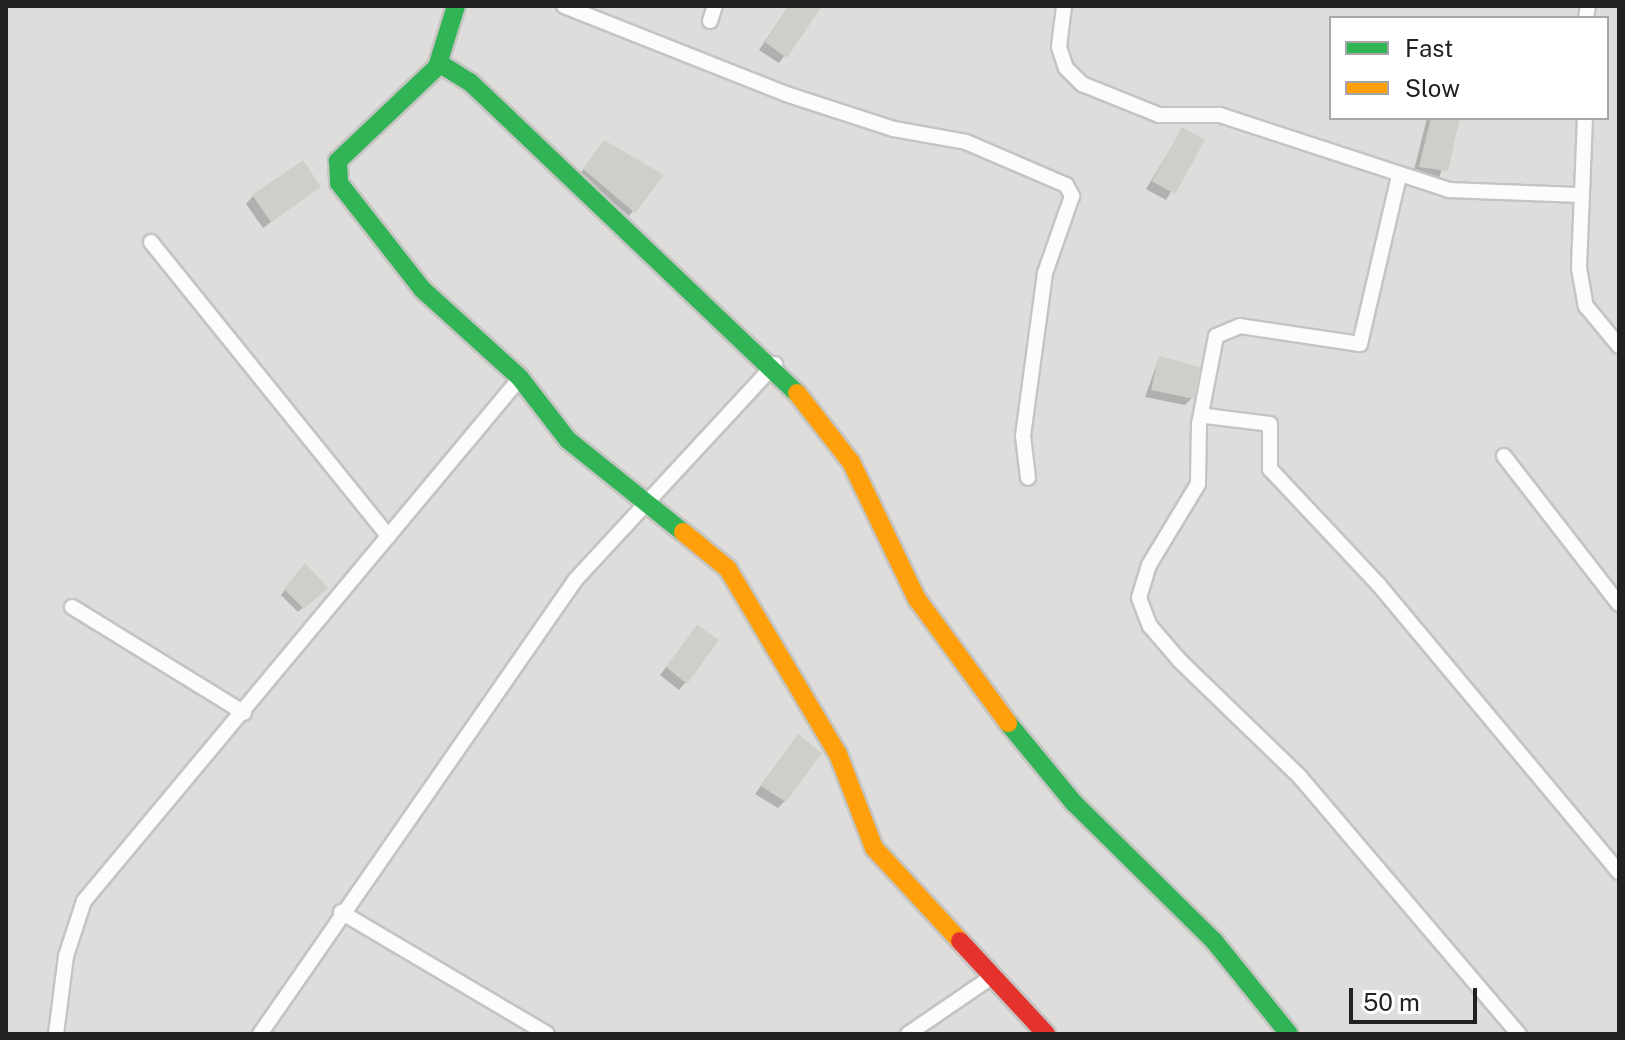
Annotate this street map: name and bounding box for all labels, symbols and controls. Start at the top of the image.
legend [1329,16,1609,120]
text: Fast [1405,34,1453,62]
text: Slow [1405,74,1460,102]
scale bar [1353,972,1481,1022]
text: 50 m [1363,988,1420,1016]

